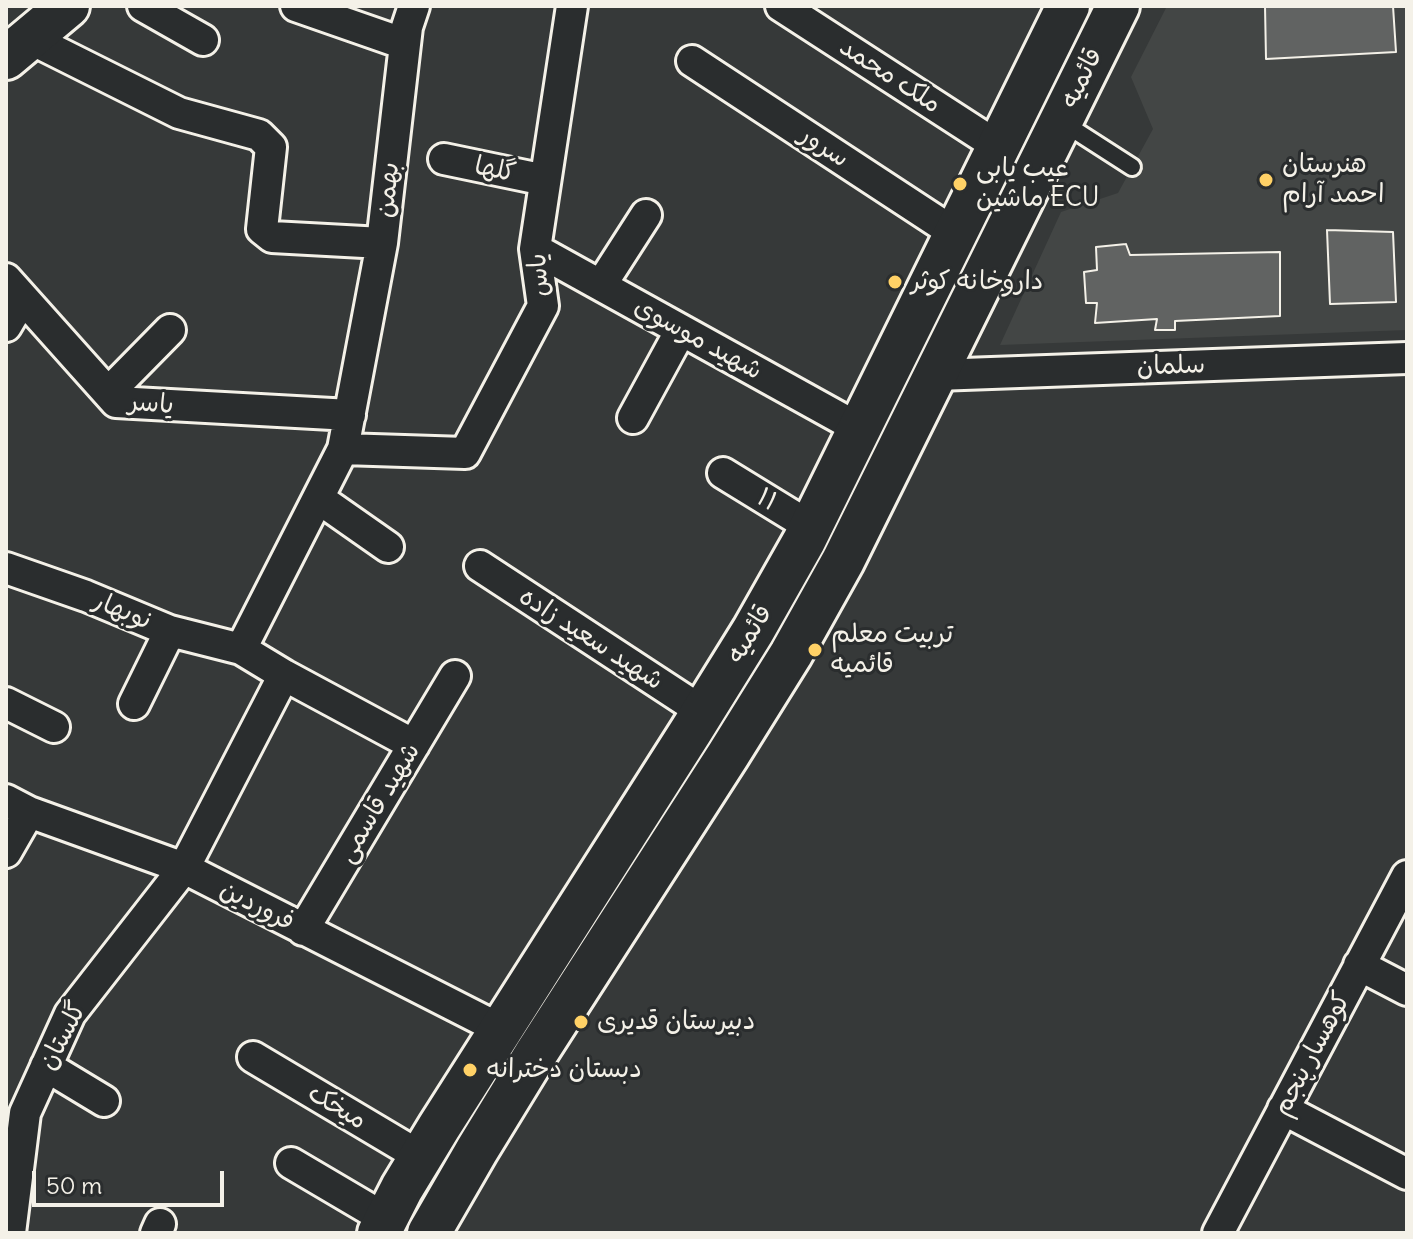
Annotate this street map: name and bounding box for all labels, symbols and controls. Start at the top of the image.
street label: ملک محمد [833,32,947,120]
street label: قائمیه [1054,43,1110,113]
street label: سرور [793,119,855,175]
place label: هنرستان احمد آرام [1282,149,1384,210]
street label: گلها [472,150,518,190]
place label: عیب یابی ماشین ECU [976,153,1100,214]
street label: بهمن [370,161,406,219]
marker: هنرستان احمد آرام [1257,171,1275,189]
marker: عیب یابی ماشین ECU [951,175,969,193]
street label: یاس [522,252,556,298]
place label: داروخانه کوثر [911,266,1043,298]
marker: داروخانه کوثر [886,273,904,291]
street label: شهید موسوی [629,291,767,387]
street label: سلمان [1136,349,1206,383]
street label: یاسر [127,387,175,421]
street label: ۱۱ [751,482,783,518]
street label: شهید سعید زاده [513,581,669,697]
street label: نوبهار [88,585,156,637]
street label: قائمیه [720,599,780,669]
place label: تربیت معلم قائمیه [831,619,953,680]
marker: تربیت معلم قائمیه [806,641,824,659]
street label: شهید قاسمی [331,737,427,869]
street label: فروردین [214,874,300,938]
street label: کوهسار پنجم [1266,987,1358,1121]
street label: گلستان [32,997,94,1075]
place label: دبیرستان قدیری [597,1006,755,1038]
marker: دبیرستان قدیری [572,1013,590,1031]
place label: دبستان دخترانه [486,1054,642,1086]
marker: دبستان دخترانه [461,1061,479,1079]
street label: میخک [302,1077,372,1137]
scale bar [36,1155,228,1205]
text: 50 m [46,1170,102,1200]

